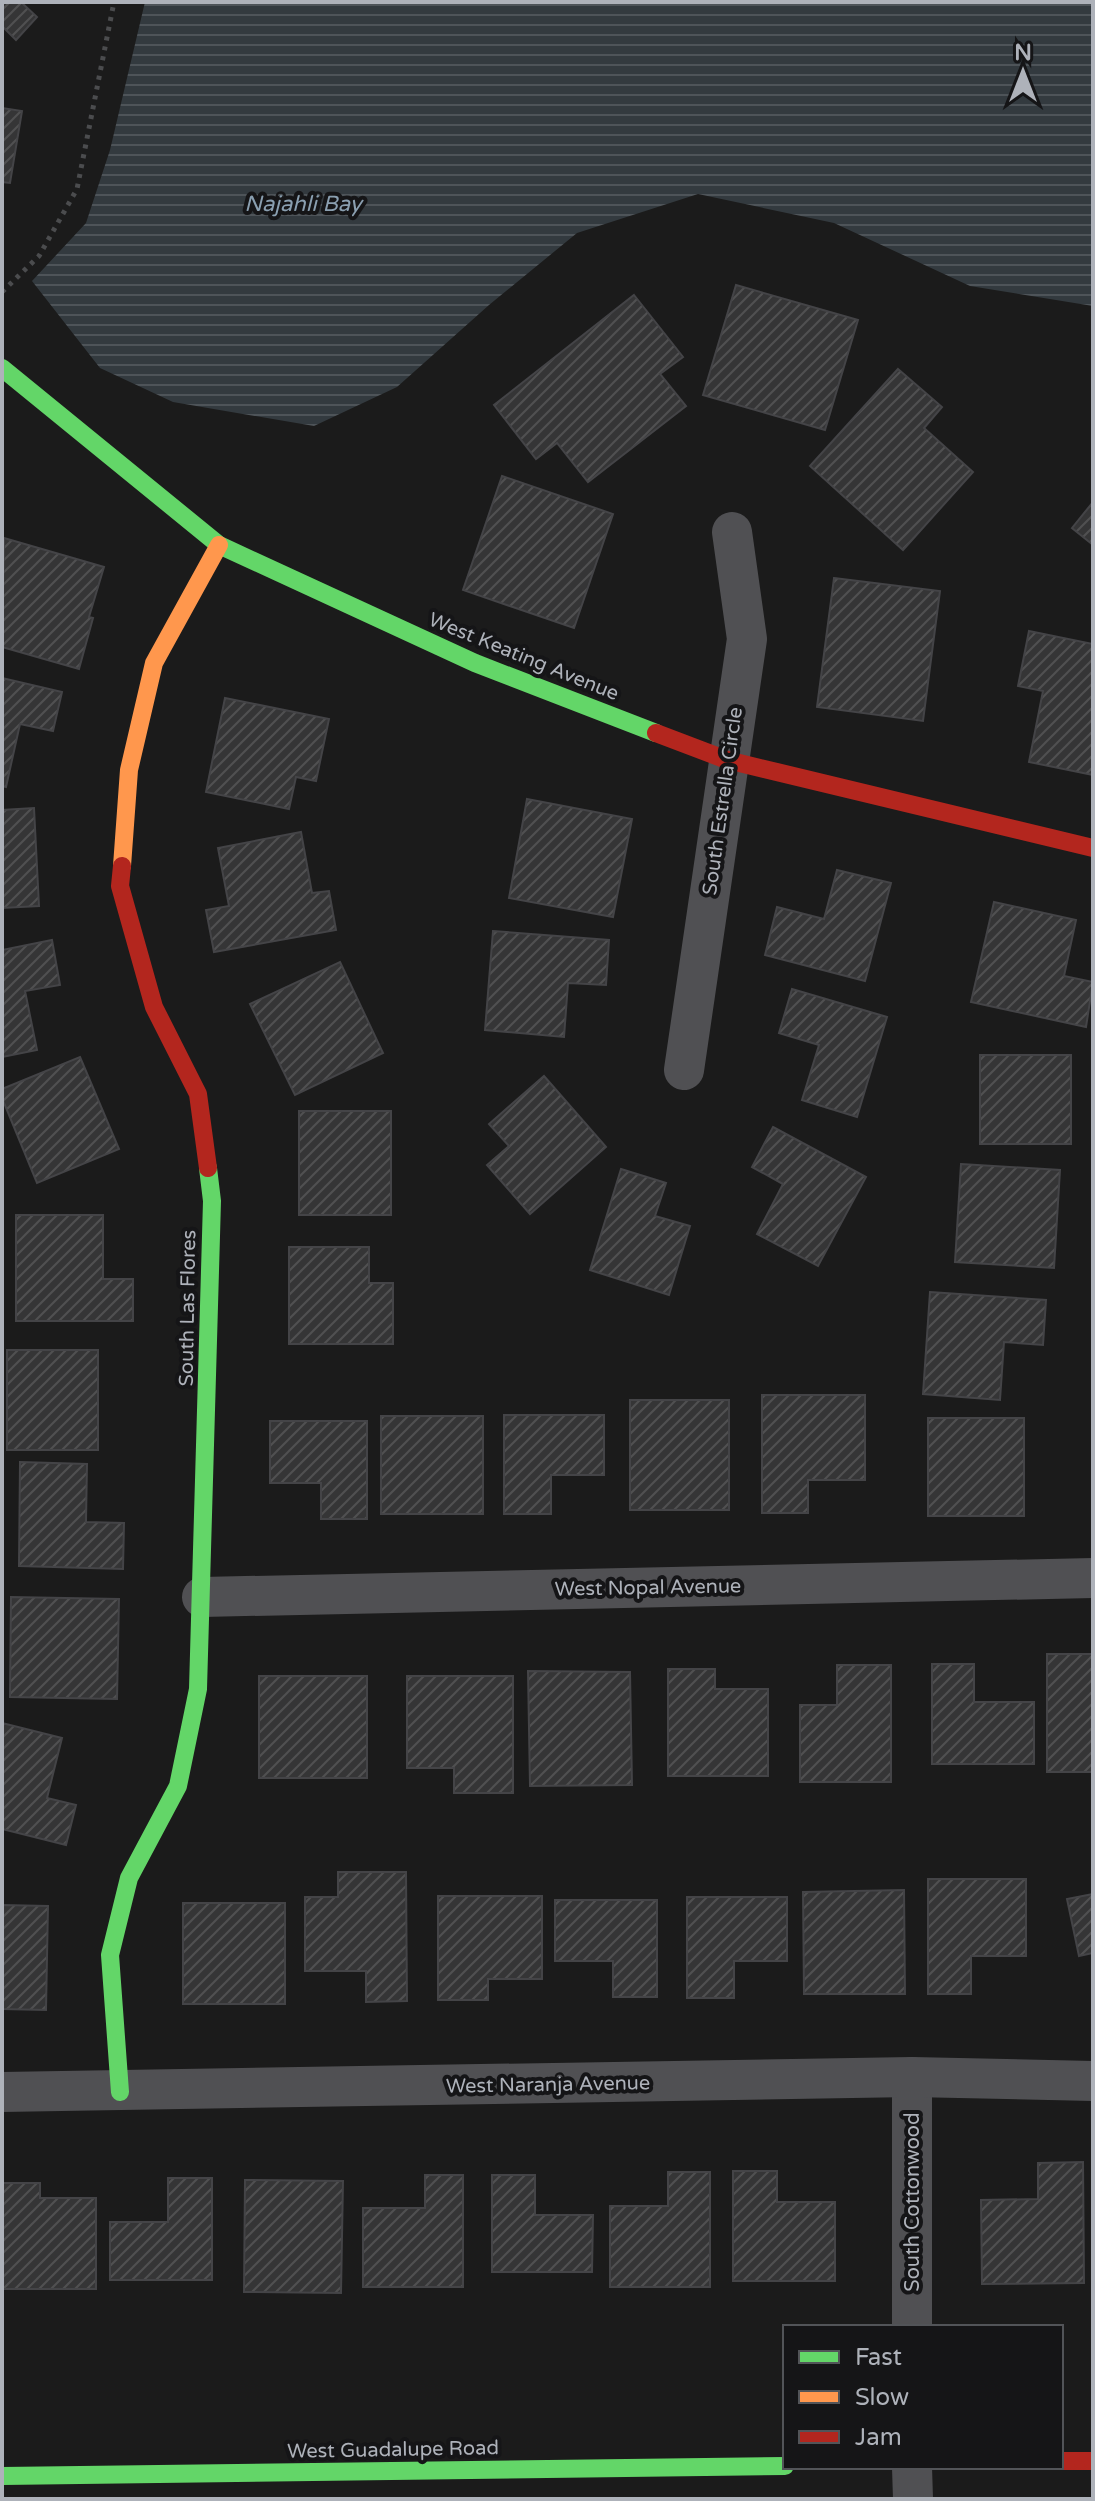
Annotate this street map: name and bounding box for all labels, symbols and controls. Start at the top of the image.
north arrow [983,32,1063,112]
text: N [1014,40,1032,66]
water label: Najahli Bay [244,191,364,217]
street label: West Keating Avenue [425,608,622,706]
street label: South Estrella Circle [698,706,748,897]
street label: South Las Flores [175,1229,201,1387]
street label: West Nopal Avenue [555,1574,741,1602]
street label: West Naranja Avenue [446,2071,650,2099]
street label: South Cottonwood [901,2112,925,2292]
legend [783,2325,1063,2469]
text: Fast [855,2343,902,2372]
text: Slow [855,2383,909,2412]
text: Jam [855,2423,902,2452]
street label: West Guadalupe Road [287,2436,499,2464]

